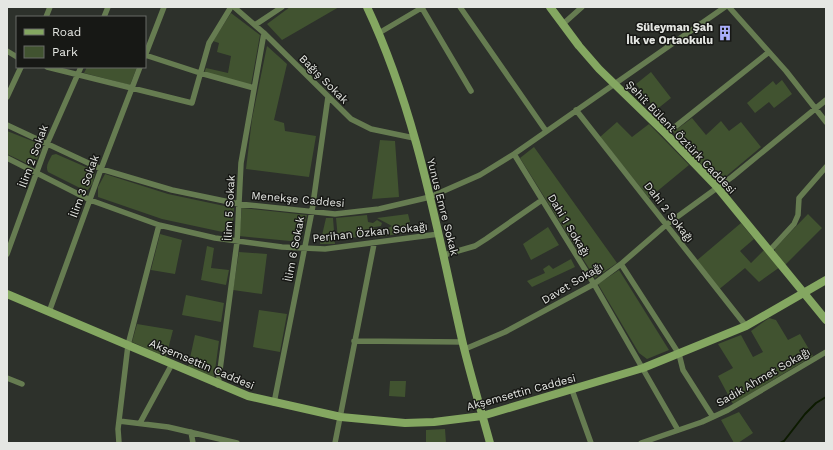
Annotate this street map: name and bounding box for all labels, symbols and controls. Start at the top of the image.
legend [16,16,146,68]
place label: Süleyman Şah İlk ve Ortaokulu [626,21,713,47]
building icon: Süleyman Şah İlk ve Ortaokulu [716,24,734,42]
text: Road [52,25,81,39]
text: Park [52,45,78,59]
street label: Bağış Sokak [296,52,351,107]
street label: Şehit Bülent Öztürk Caddesi [623,77,739,197]
street label: İlim 2 Sokak [15,123,51,189]
street label: İlim 3 Sokak [66,153,102,219]
street label: Yunus Emre Sokak [424,157,461,257]
street label: İlim 5 Sokak [220,175,238,241]
street label: Dahi 2 Sokağı [641,180,696,245]
street label: Menekşe Caddesi [251,189,345,210]
street label: Dahi 1 Sokağı [545,192,592,259]
street label: İlim 6 Sokak [281,215,307,283]
street label: Perihan Özkan Sokağı [312,219,428,245]
street label: Davet Sokağı [539,260,605,307]
street label: Akşemsettin Caddesi [147,336,256,392]
street label: Sadık Ahmet Sokağı [714,345,812,410]
street label: Akşemsettin Caddesi [465,372,577,413]

